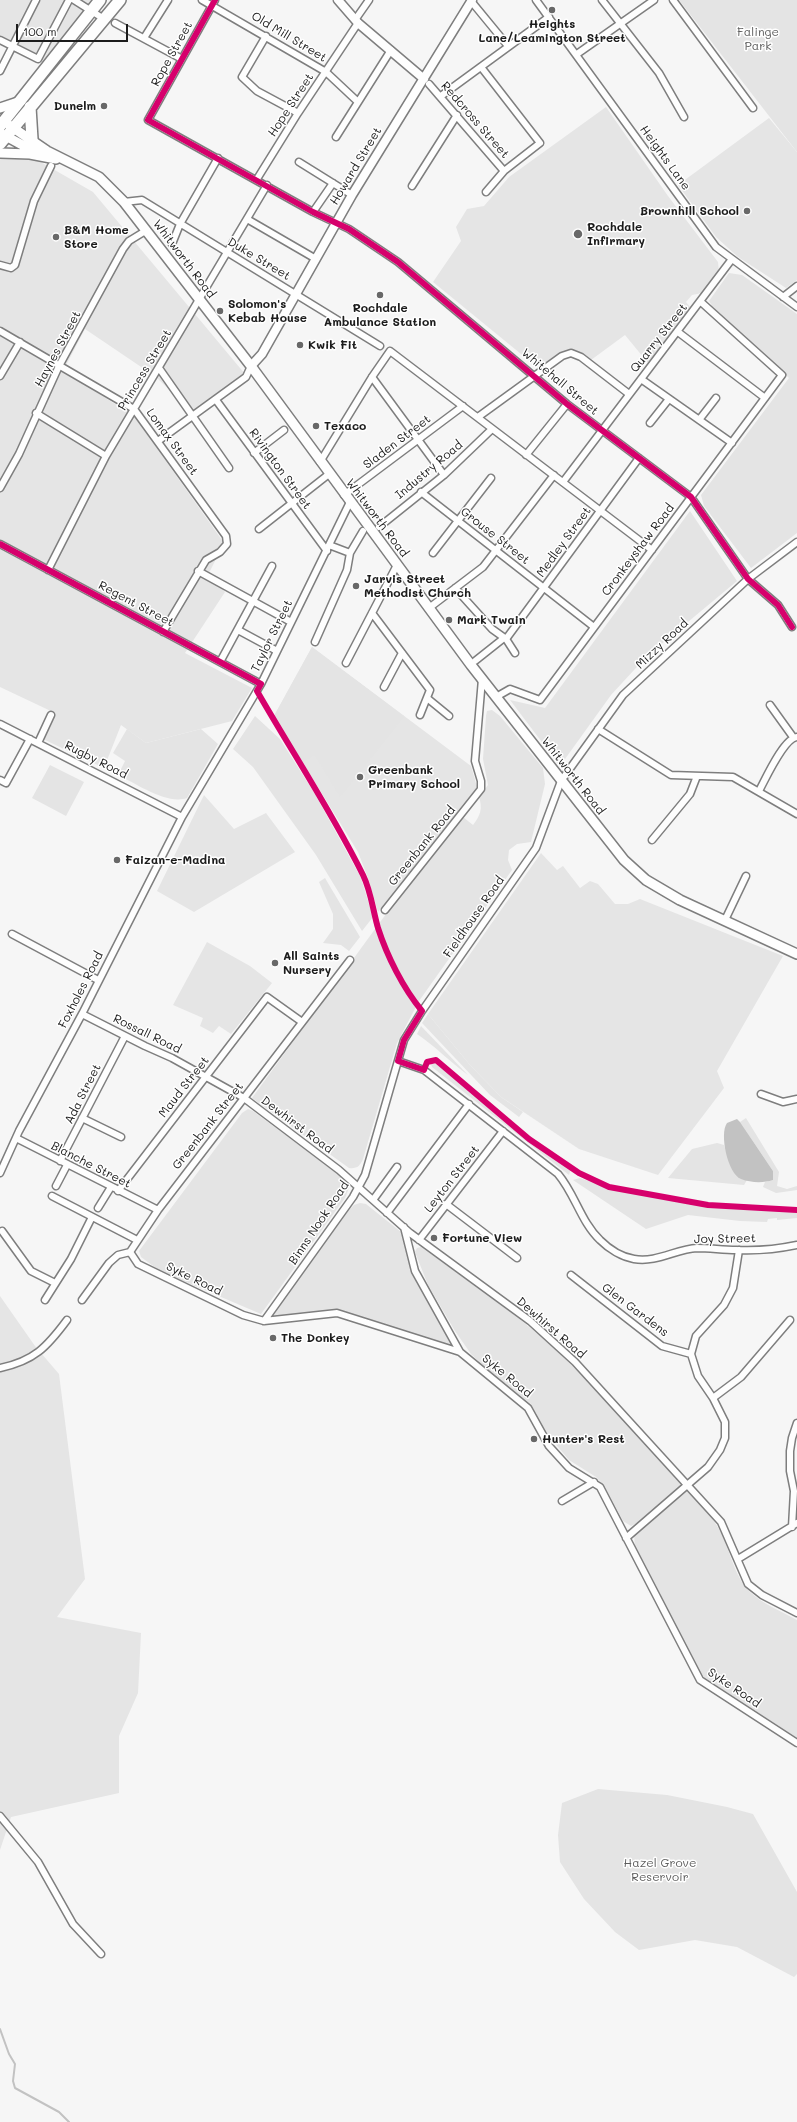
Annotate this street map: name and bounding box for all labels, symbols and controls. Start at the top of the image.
marker: Heights Lane/Leamington Street [547,5,557,15]
street label: Old Mill Street [249,9,329,65]
scale bar [18,16,130,42]
place label: Heights Lane/Leamington Street [478,17,626,45]
street label: Rope Street [148,19,196,89]
text: 100 m [23,23,57,39]
park label: Falinge Park [737,25,779,53]
street label: Hope Street [265,71,317,139]
street label: Redcross Street [438,79,512,161]
place label: Dunelm [54,99,96,113]
marker: Dunelm [99,101,109,111]
street label: Heights Lane [637,123,693,193]
street label: Howard Street [327,125,385,207]
place label: Brownhill School [640,204,739,218]
marker: Brownhill School [742,206,752,216]
street label: Whitworth Road [150,217,218,301]
place label: Rochdale Infirmary [587,220,645,248]
place label: B&M Home Store [64,223,129,251]
marker: Rochdale Infirmary [572,228,584,240]
marker: B&M Home Store [51,232,61,242]
street label: Duke Street [225,235,293,283]
marker: Rochdale Ambulance Station [375,290,385,300]
place label: Solomon's Kebab House [228,297,307,325]
place label: Rochdale Ambulance Station [324,301,436,329]
street label: Quarry Street [628,301,690,375]
marker: Solomon's Kebab House [215,306,225,316]
street label: Haynes Street [32,308,84,390]
street label: Princess Street [115,327,175,413]
place label: Kwik Fit [308,338,357,352]
marker: Kwik Fit [295,340,305,350]
street label: Whitehall Street [519,346,601,418]
street label: Lomax Street [143,406,201,478]
street label: Sladen Street [360,412,434,472]
place label: Texaco [324,419,366,433]
marker: Texaco [311,421,321,431]
street label: Rivington Street [246,426,314,512]
street label: Industry Road [393,438,465,502]
street label: Whitworth Road [343,476,411,560]
street label: Cronkeyshaw Road [599,501,677,599]
street label: Medley Street [534,504,594,580]
street label: Grouse Street [458,505,532,567]
place label: Jarvis Street Methodist Church [364,572,471,600]
street label: Regent Street [96,578,176,630]
marker: Jarvis Street Methodist Church [351,581,361,591]
street label: Taylor Street [248,598,296,674]
place label: Mark Twain [457,613,526,627]
marker: Mark Twain [444,615,454,625]
street label: Mizzy Road [633,616,691,672]
street label: Whitworth Road [538,734,608,818]
street label: Rugby Road [62,738,130,782]
place label: Greenbank Primary School [368,763,460,791]
marker: Greenbank Primary School [355,772,365,782]
street label: Greenbank Road [385,803,459,889]
place label: Faizan-e-Madina [125,853,225,867]
marker: Faizan-e-Madina [112,855,122,865]
street label: Fieldhouse Road [441,874,507,960]
street label: Foxholes Road [56,949,106,1031]
place label: All Saints Nursery [283,949,339,977]
marker: All Saints Nursery [270,958,280,968]
street label: Rossall Road [111,1011,183,1057]
street label: Maud Street [156,1054,212,1120]
street label: Ada Street [62,1062,104,1126]
street label: Greenbank Street [170,1080,246,1172]
street label: Dewhirst Road [258,1093,336,1157]
street label: Blanche Street [49,1139,133,1191]
street label: Leyton Street [421,1143,483,1215]
street label: Binns Nook Road [286,1179,352,1267]
place label: Fortune View [442,1231,522,1245]
street label: Joy Street [694,1231,756,1247]
marker: Fortune View [429,1233,439,1243]
street label: Syke Road [164,1259,224,1299]
street label: Glen Gardens [599,1280,671,1340]
street label: Dewhirst Road [514,1294,588,1362]
place label: The Donkey [281,1331,349,1345]
marker: The Donkey [268,1333,278,1343]
street label: Syke Road [479,1351,535,1401]
place label: Hunter's Rest [542,1432,625,1446]
marker: Hunter's Rest [529,1434,539,1444]
street label: Syke Road [705,1665,763,1711]
park label: Hazel Grove Reservoir [624,1856,696,1884]

